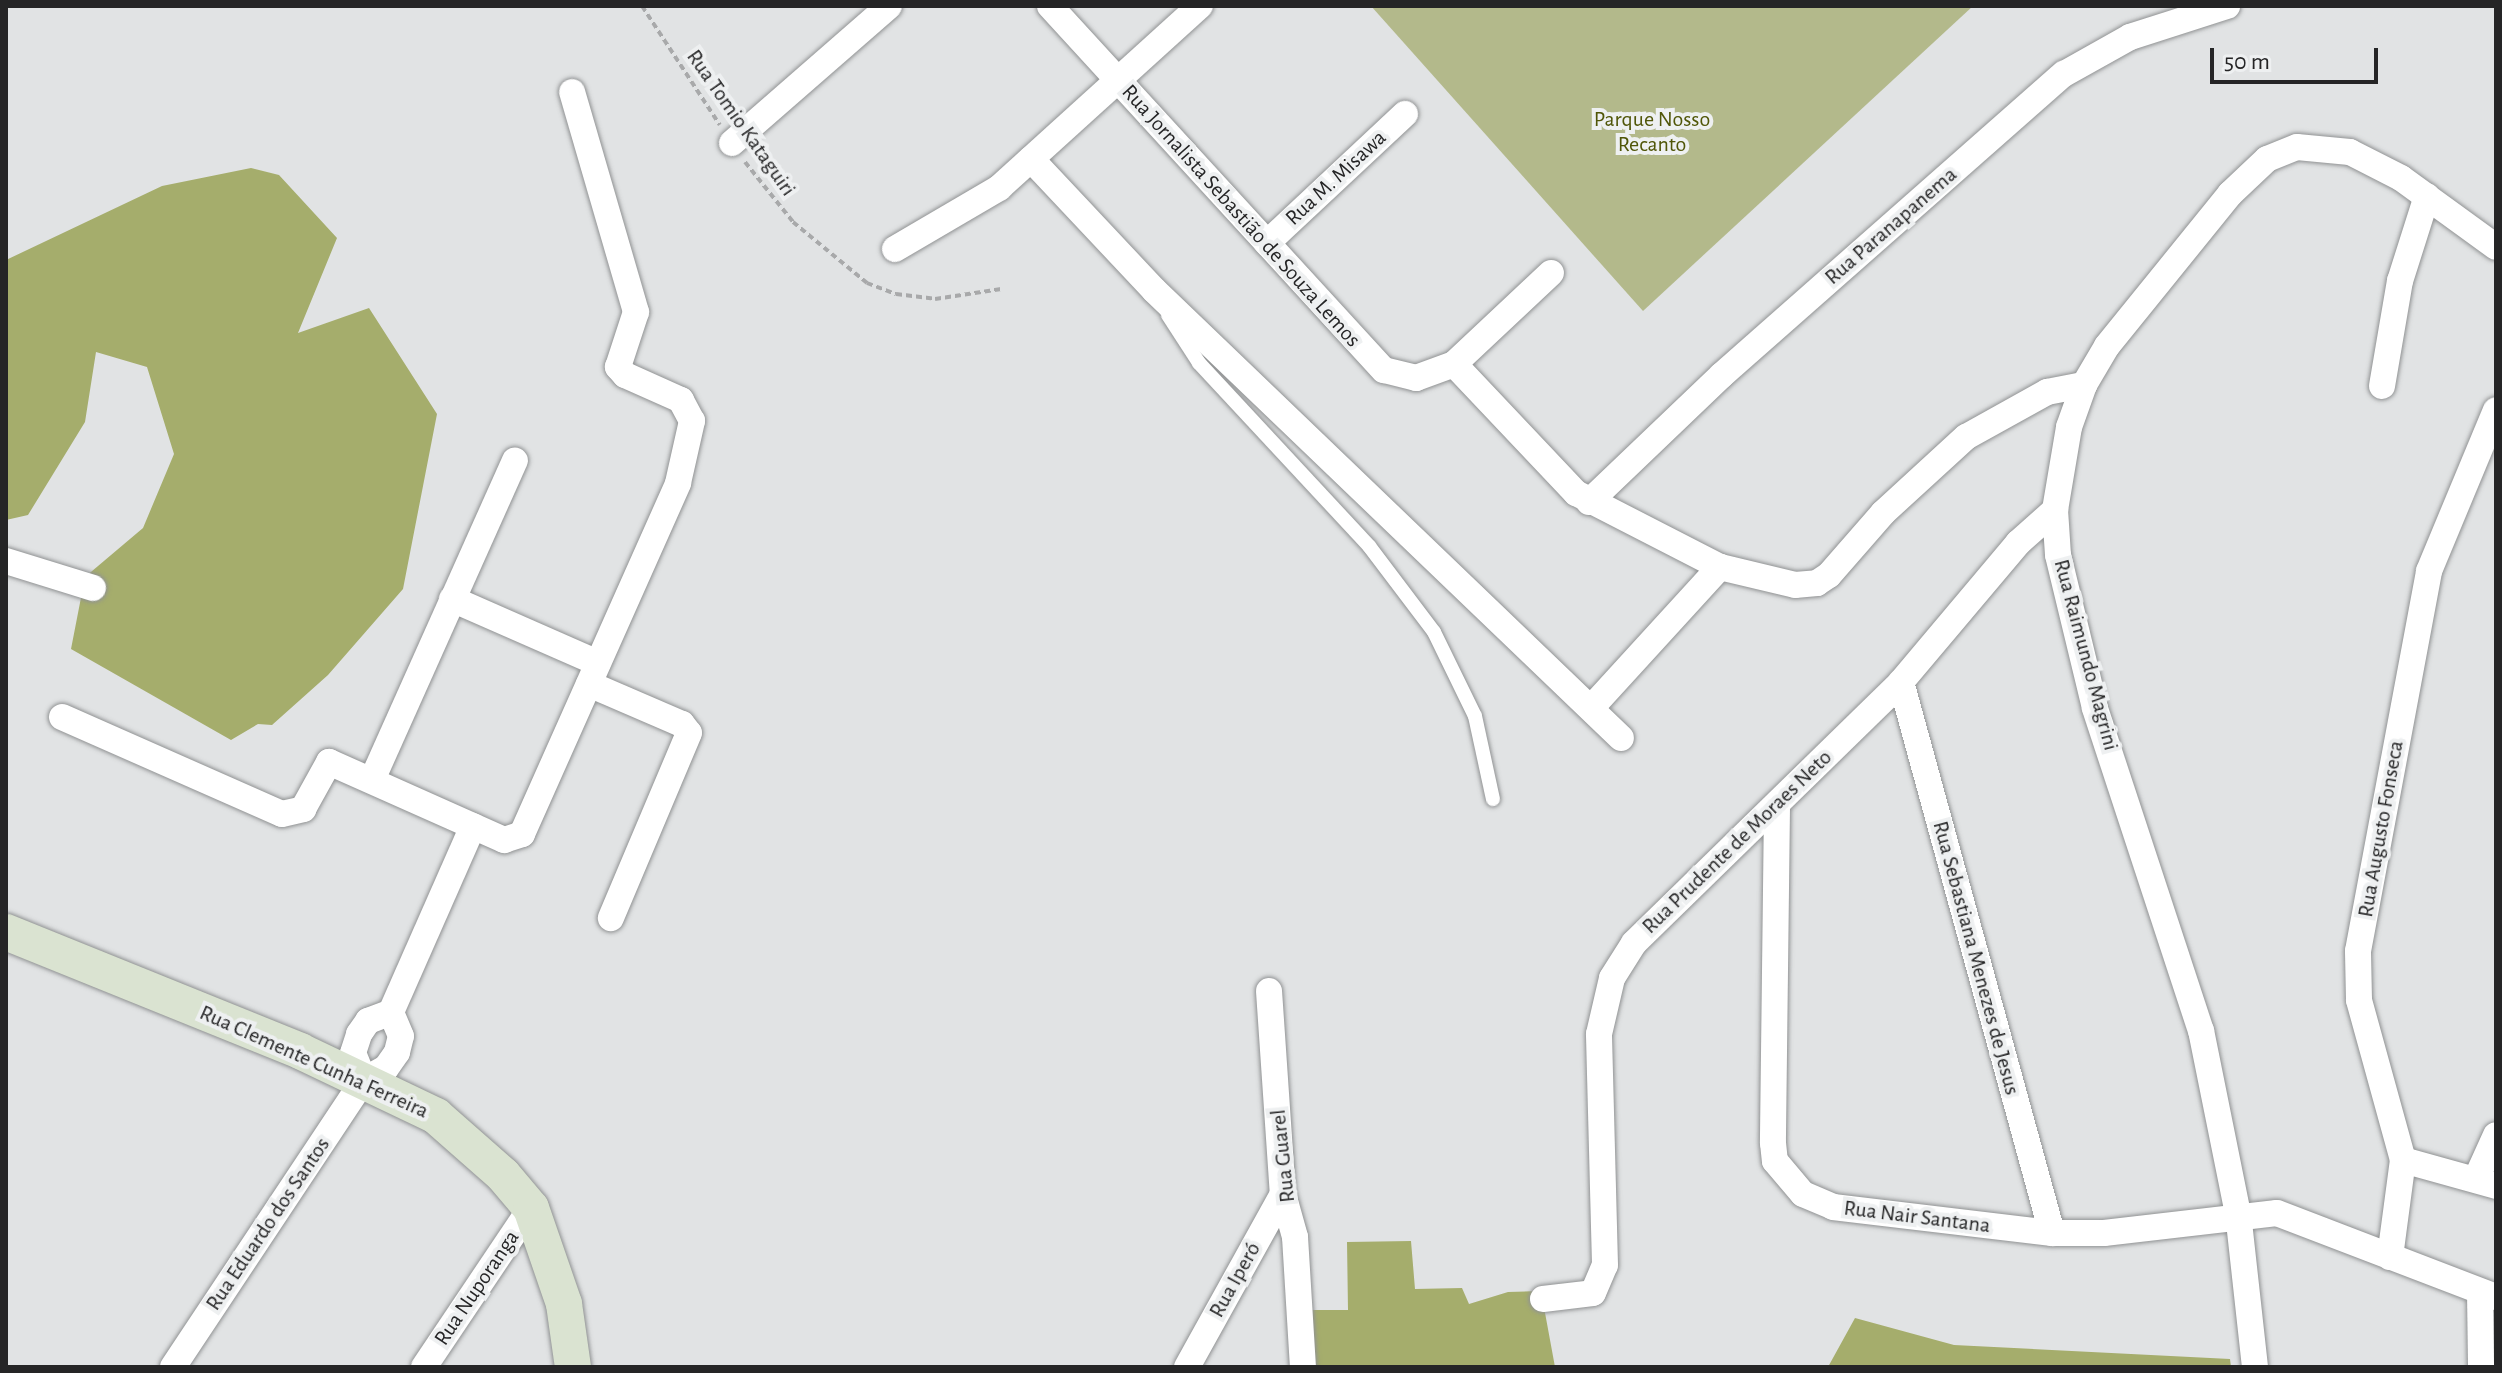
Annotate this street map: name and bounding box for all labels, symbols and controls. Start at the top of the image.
scale bar [2214,32,2382,82]
street label: Rua Tomio Kataguiri [681,45,801,201]
text: 50 m [2224,50,2270,74]
street label: Rua Jornalista Sebastião de Souza Lemos [1116,79,1366,353]
park label: Parque Nosso Recanto [1594,106,1710,158]
street label: Rua M. Misawa [1280,125,1392,231]
street label: Rua Paranapanema [1820,161,1962,291]
street label: Rua Raimundo Magrini [2048,556,2124,754]
street label: Rua Augusto Fonseca [2352,739,2410,919]
street label: Rua Prudente de Moraes Neto [1637,744,1837,940]
street label: Rua Sebastiana Menezes de Jesus [1927,818,2025,1098]
street label: Rua Clemente Cunha Ferreira [195,1000,433,1124]
street label: Rua Guarel [1265,1108,1301,1204]
street label: Rua Eduardo dos Santos [200,1132,336,1316]
street label: Rua Nair Santana [1842,1195,1992,1239]
street label: Rua Nuporanga [429,1225,525,1351]
street label: Rua Iperó [1204,1238,1266,1322]

